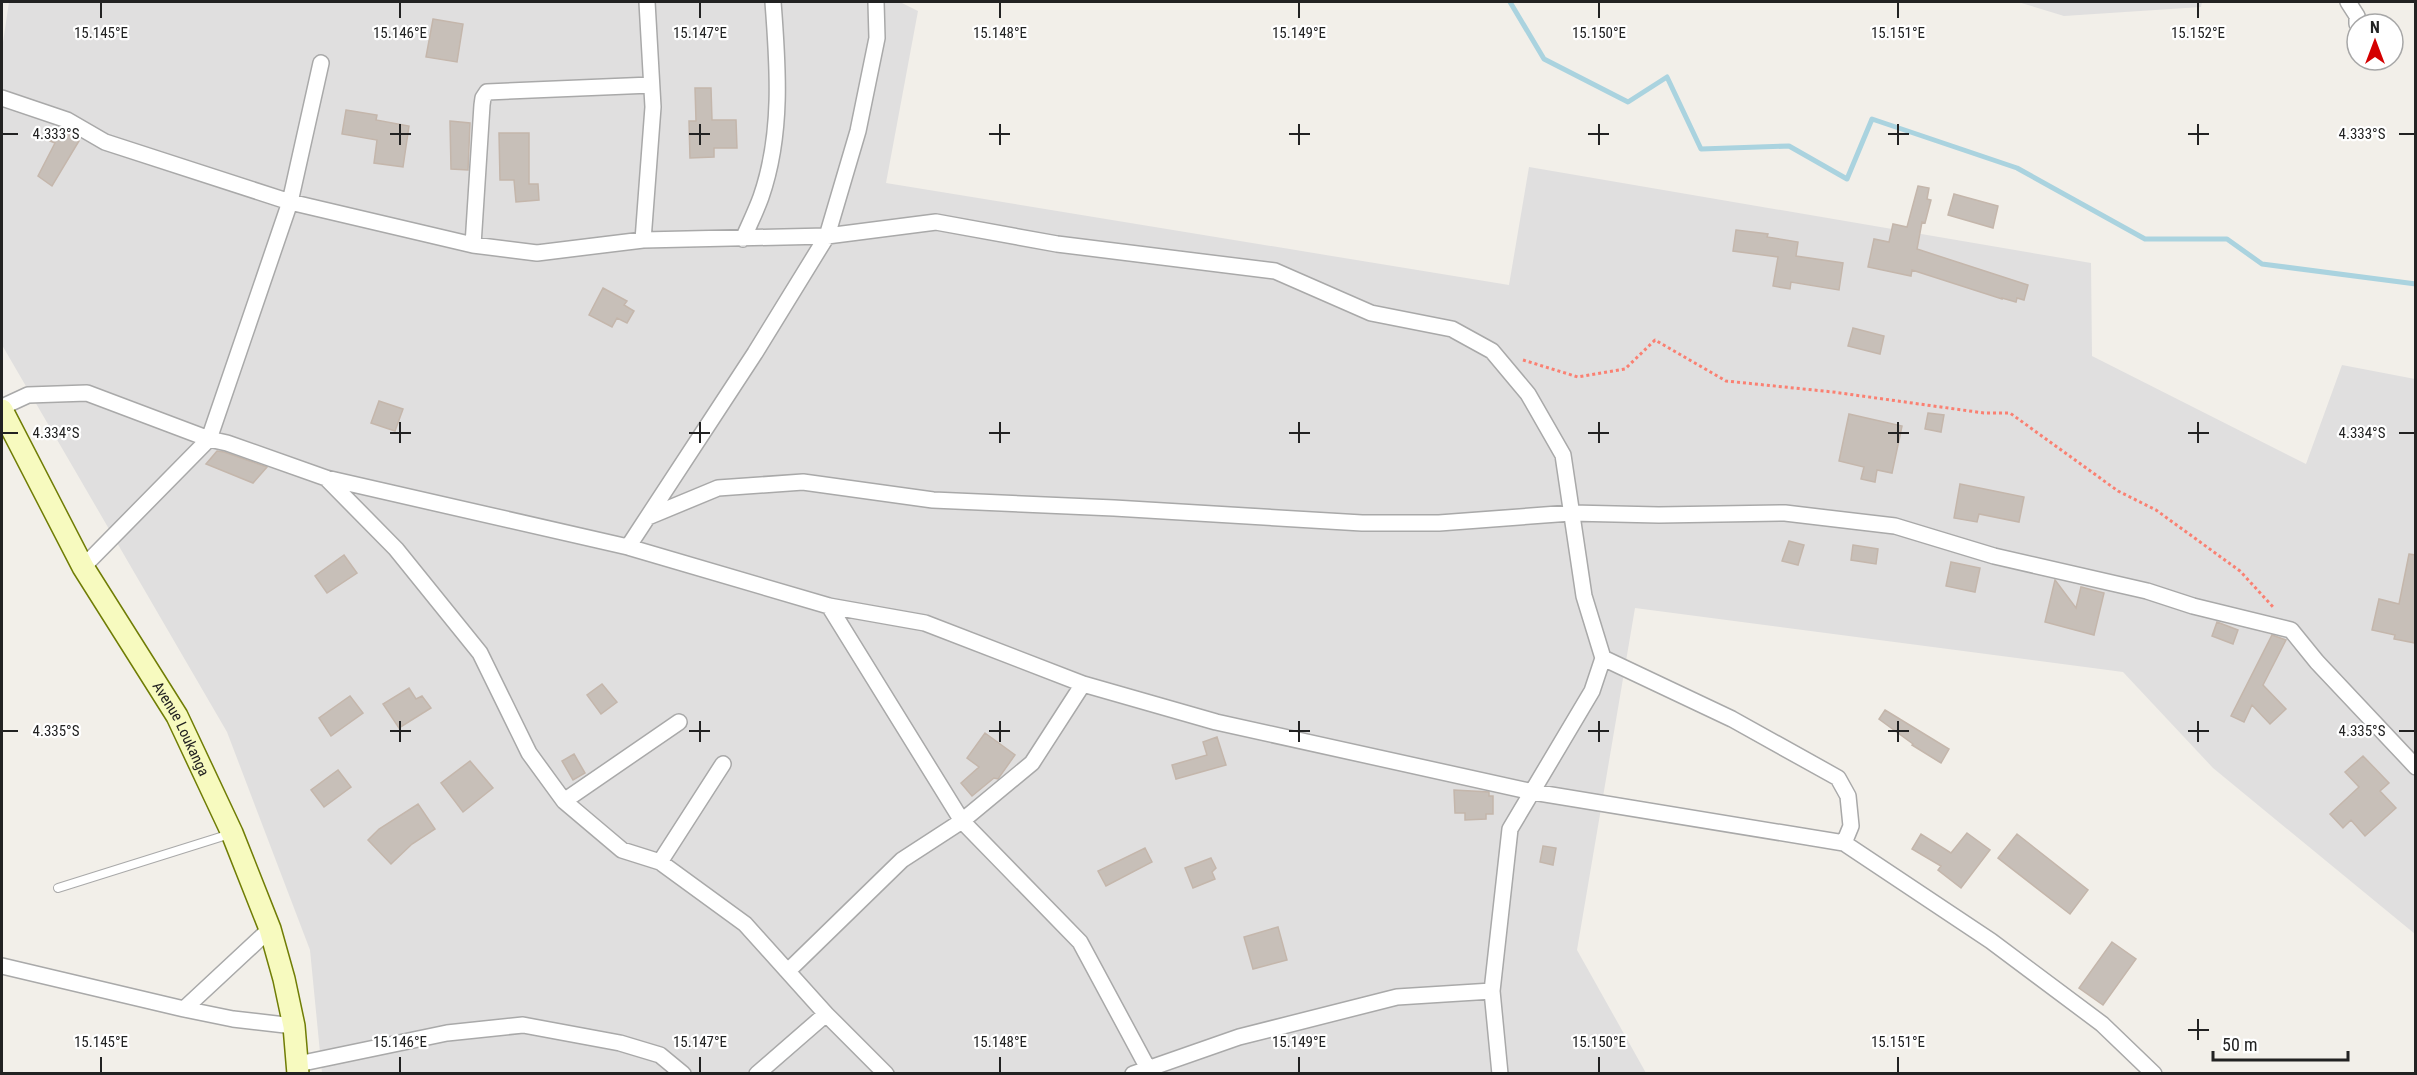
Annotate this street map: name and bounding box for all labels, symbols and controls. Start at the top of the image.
north arrow [2345,12,2405,72]
text: N [2370,18,2380,37]
text: 15.145°E [74,24,128,42]
text: 15.146°E [373,24,427,42]
text: 15.147°E [673,24,727,42]
text: 15.148°E [973,24,1027,42]
text: 15.149°E [1272,24,1326,42]
text: 15.150°E [1572,24,1626,42]
text: 15.151°E [1871,24,1925,42]
text: 15.152°E [2171,24,2225,42]
text: 4.333°S [33,125,80,143]
text: 4.333°S [2339,125,2386,143]
text: 4.334°S [33,424,80,442]
text: 4.334°S [2339,424,2386,442]
street label: Avenue Loukanga [149,678,213,779]
text: 4.335°S [33,722,80,740]
text: 4.335°S [2339,722,2386,740]
scale bar [2213,1024,2348,1062]
text: 15.145°E [74,1033,128,1051]
text: 15.146°E [373,1033,427,1051]
text: 15.147°E [673,1033,727,1051]
text: 15.148°E [973,1033,1027,1051]
text: 15.149°E [1272,1033,1326,1051]
text: 15.150°E [1572,1033,1626,1051]
text: 15.151°E [1871,1033,1925,1051]
text: 50 m [2222,1034,2257,1055]

